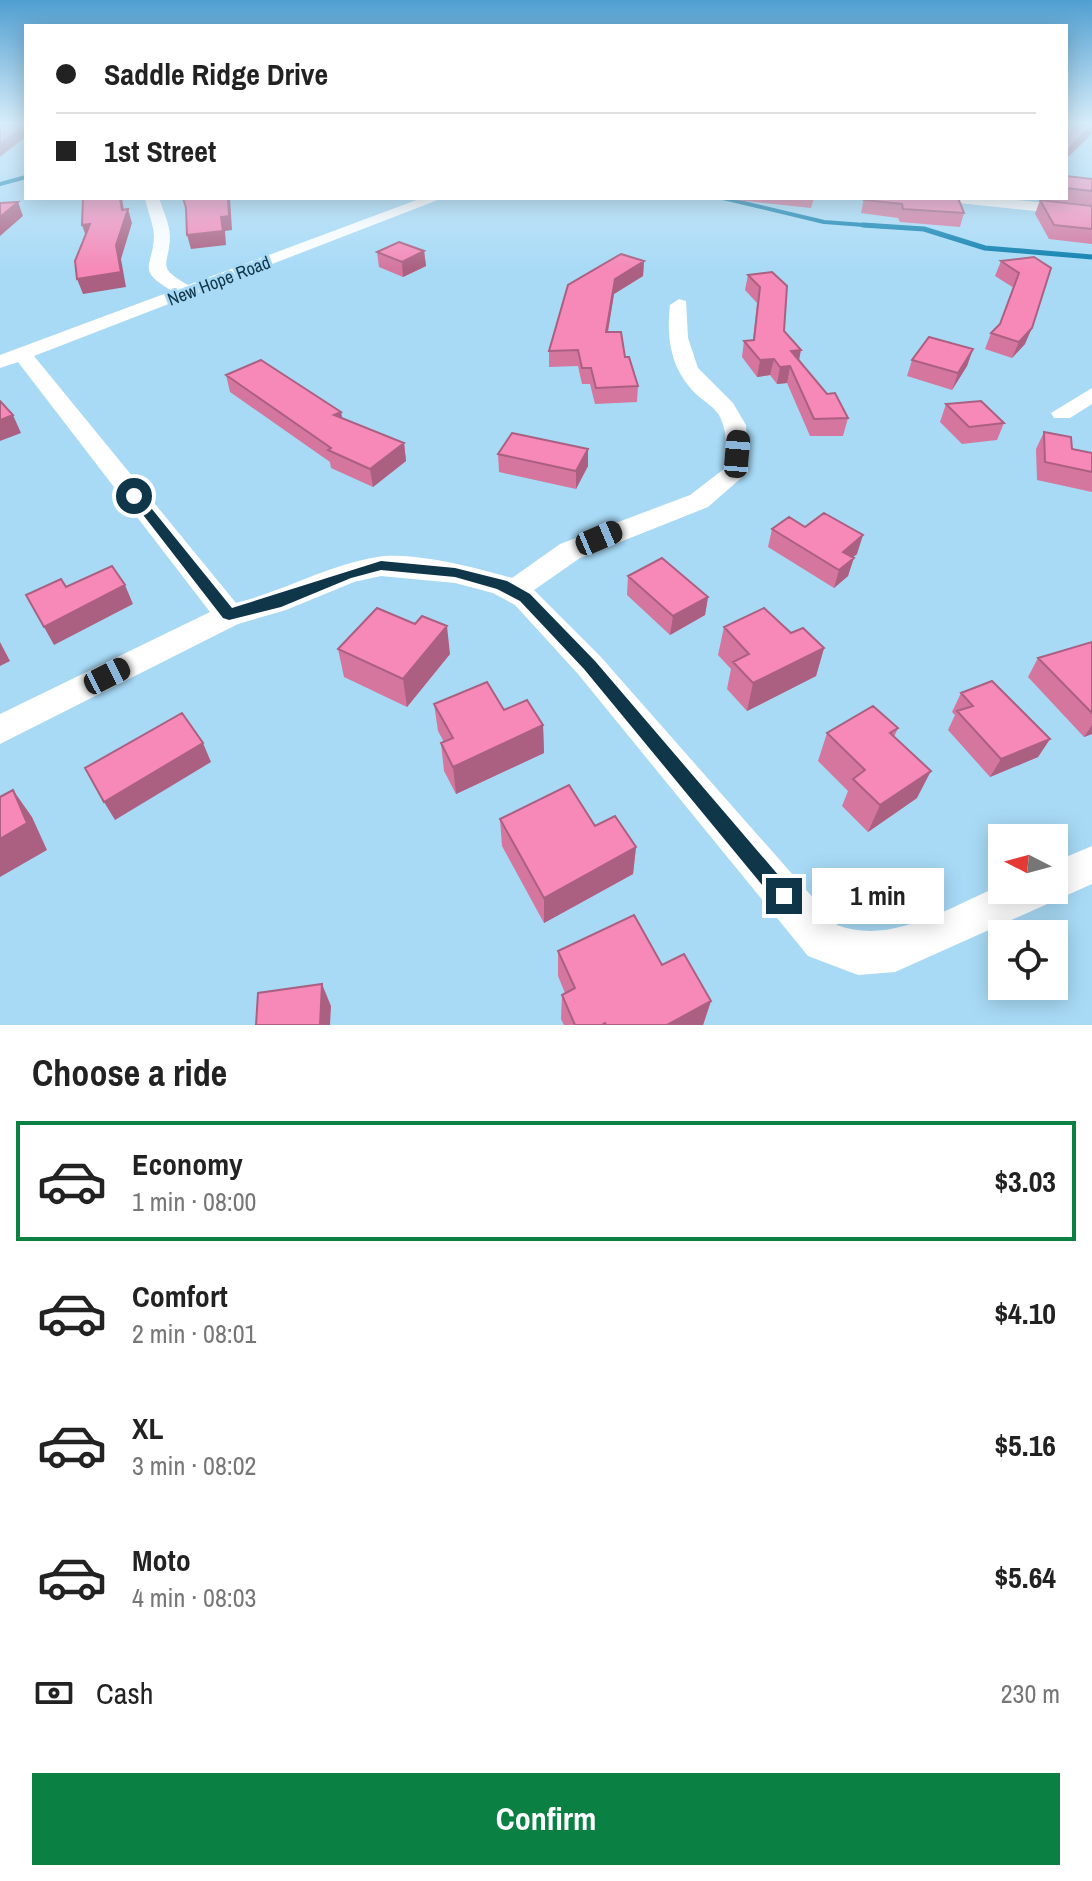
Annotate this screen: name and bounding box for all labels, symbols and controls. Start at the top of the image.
text: Saddle Ridge Drive [104,54,328,94]
text: 1st Street [104,131,216,171]
street label: New Hope Road [164,249,274,312]
car [723,429,751,479]
route start [116,478,152,514]
car [572,518,626,558]
car [80,654,134,698]
north arrow [988,824,1068,904]
map controls [988,824,1068,1000]
callout: 1 min [812,868,944,924]
route end [766,878,802,914]
text: 1 min [850,878,906,913]
button: locate [988,920,1068,1000]
text: Choose a ride [32,1049,227,1097]
text: Economy [132,1144,243,1184]
icon: car [36,1145,108,1217]
text: $3.03 [994,1161,1056,1201]
text: 1 min · 08:00 [132,1184,256,1219]
text: Comfort [132,1276,228,1316]
icon: car [36,1277,108,1349]
text: $4.10 [994,1293,1056,1333]
text: 2 min · 08:01 [132,1316,256,1351]
text: XL [132,1408,163,1448]
icon: car [36,1409,108,1481]
text: $5.16 [994,1425,1056,1465]
text: 3 min · 08:02 [132,1448,256,1483]
text: Moto [132,1540,191,1580]
icon: car [36,1541,108,1613]
text: $5.64 [994,1557,1056,1597]
text: 4 min · 08:03 [132,1580,256,1615]
icon: cash [32,1671,76,1715]
text: Cash [96,1673,153,1713]
text: 230 m [1001,1676,1060,1711]
button: Confirm [32,1773,1060,1865]

